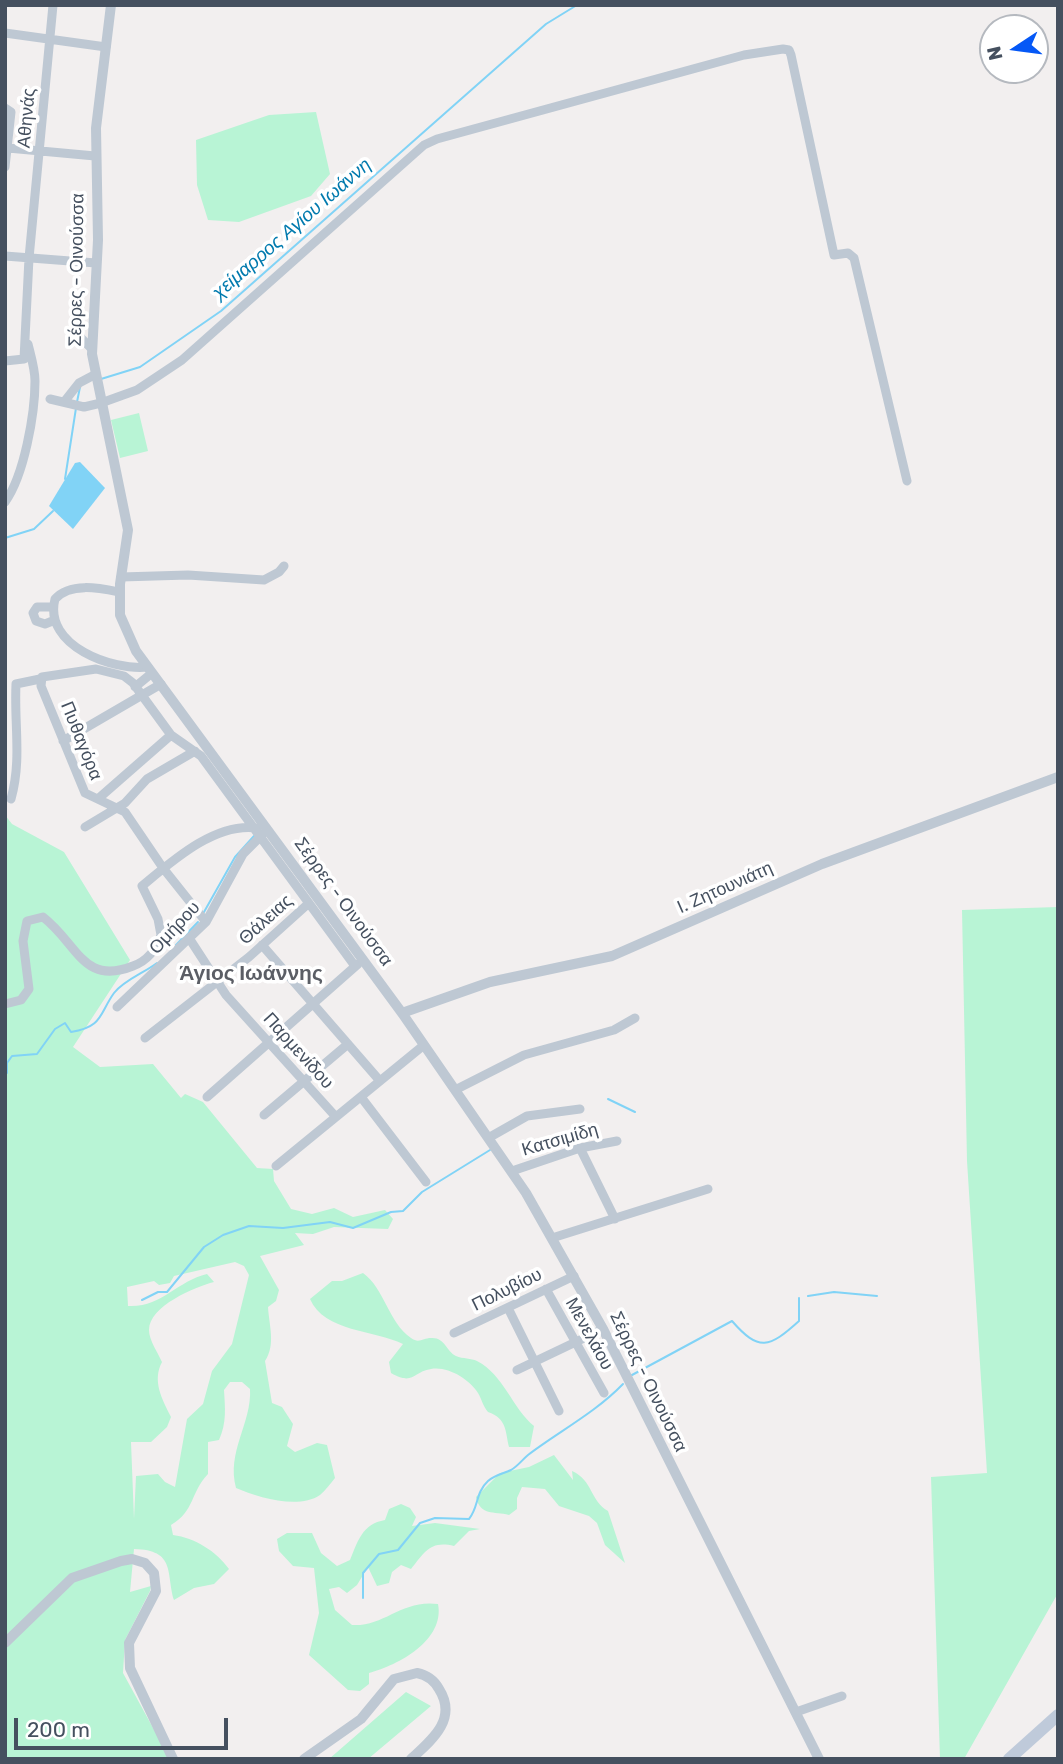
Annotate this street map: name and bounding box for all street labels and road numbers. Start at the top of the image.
street label: Αθηνάς [14,87,40,149]
street label: Σέρρες - Οινούσσα [65,193,89,347]
street label: Πυθαγόρα [55,699,107,783]
street label: Σέρρες - Οινούσσα [289,834,397,970]
street label: Ι. Ζητουνιάτη [674,857,776,919]
street label: Θάλειας [235,890,297,950]
street label: Ομήρου [145,897,205,959]
street label: Παρμενίδου [258,1009,338,1093]
street label: Κατσιμίδη [519,1119,601,1161]
street label: Πολυβίου [468,1264,546,1316]
street label: Μενελάου [560,1294,618,1374]
street label: Σέρρες - Οινούσσα [605,1308,691,1456]

